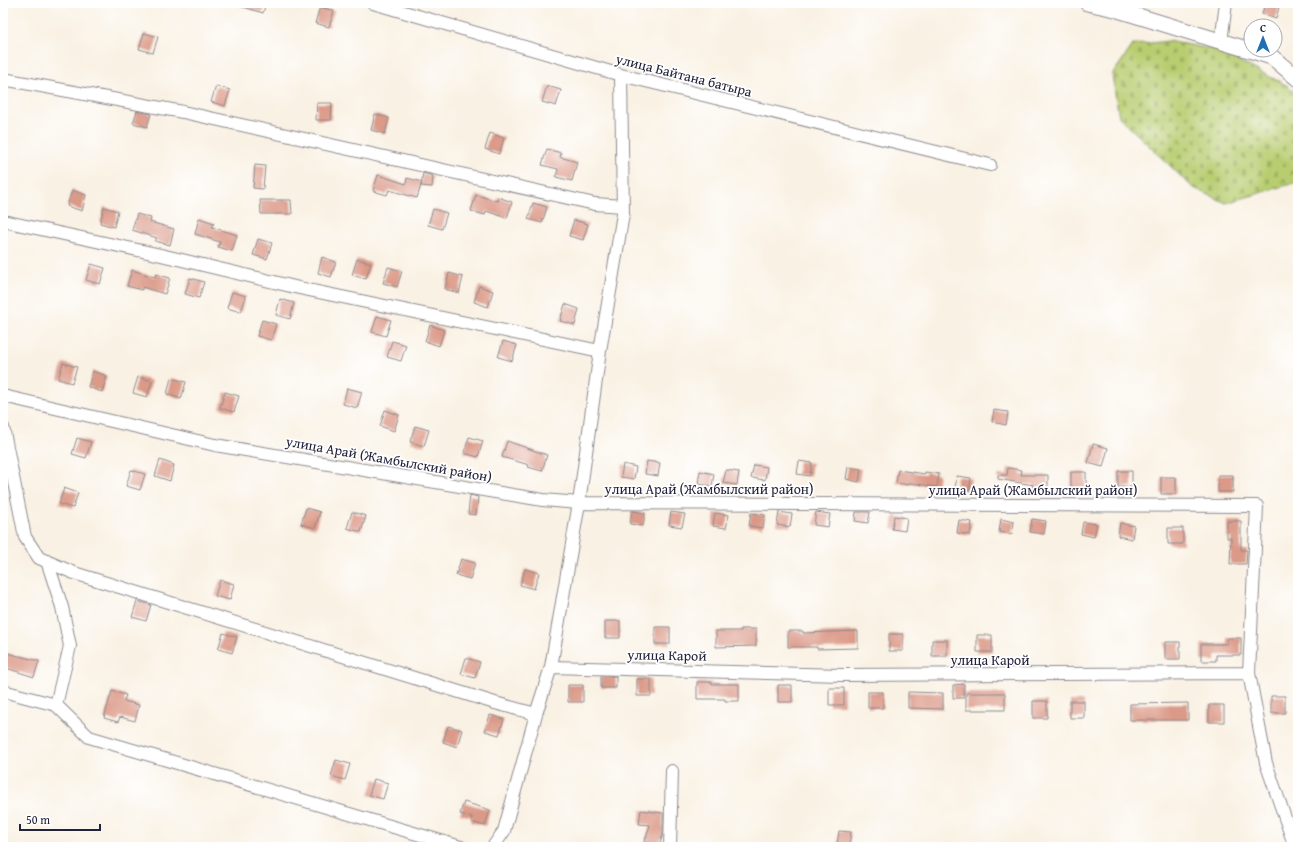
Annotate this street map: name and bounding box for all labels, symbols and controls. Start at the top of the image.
north arrow [1243,18,1283,58]
text: С [1260,20,1266,36]
street label: улица Байтана батыра [613,48,755,102]
street label: улица Арай (Жамбылский район) [283,431,494,487]
street label: улица Арай (Жамбылский район) [604,479,813,499]
street label: улица Арай (Жамбылский район) [928,480,1137,500]
street label: улица Карой [626,644,707,666]
street label: улица Карой [949,650,1030,670]
scale bar [20,806,100,832]
text: 50 m [26,811,50,828]

